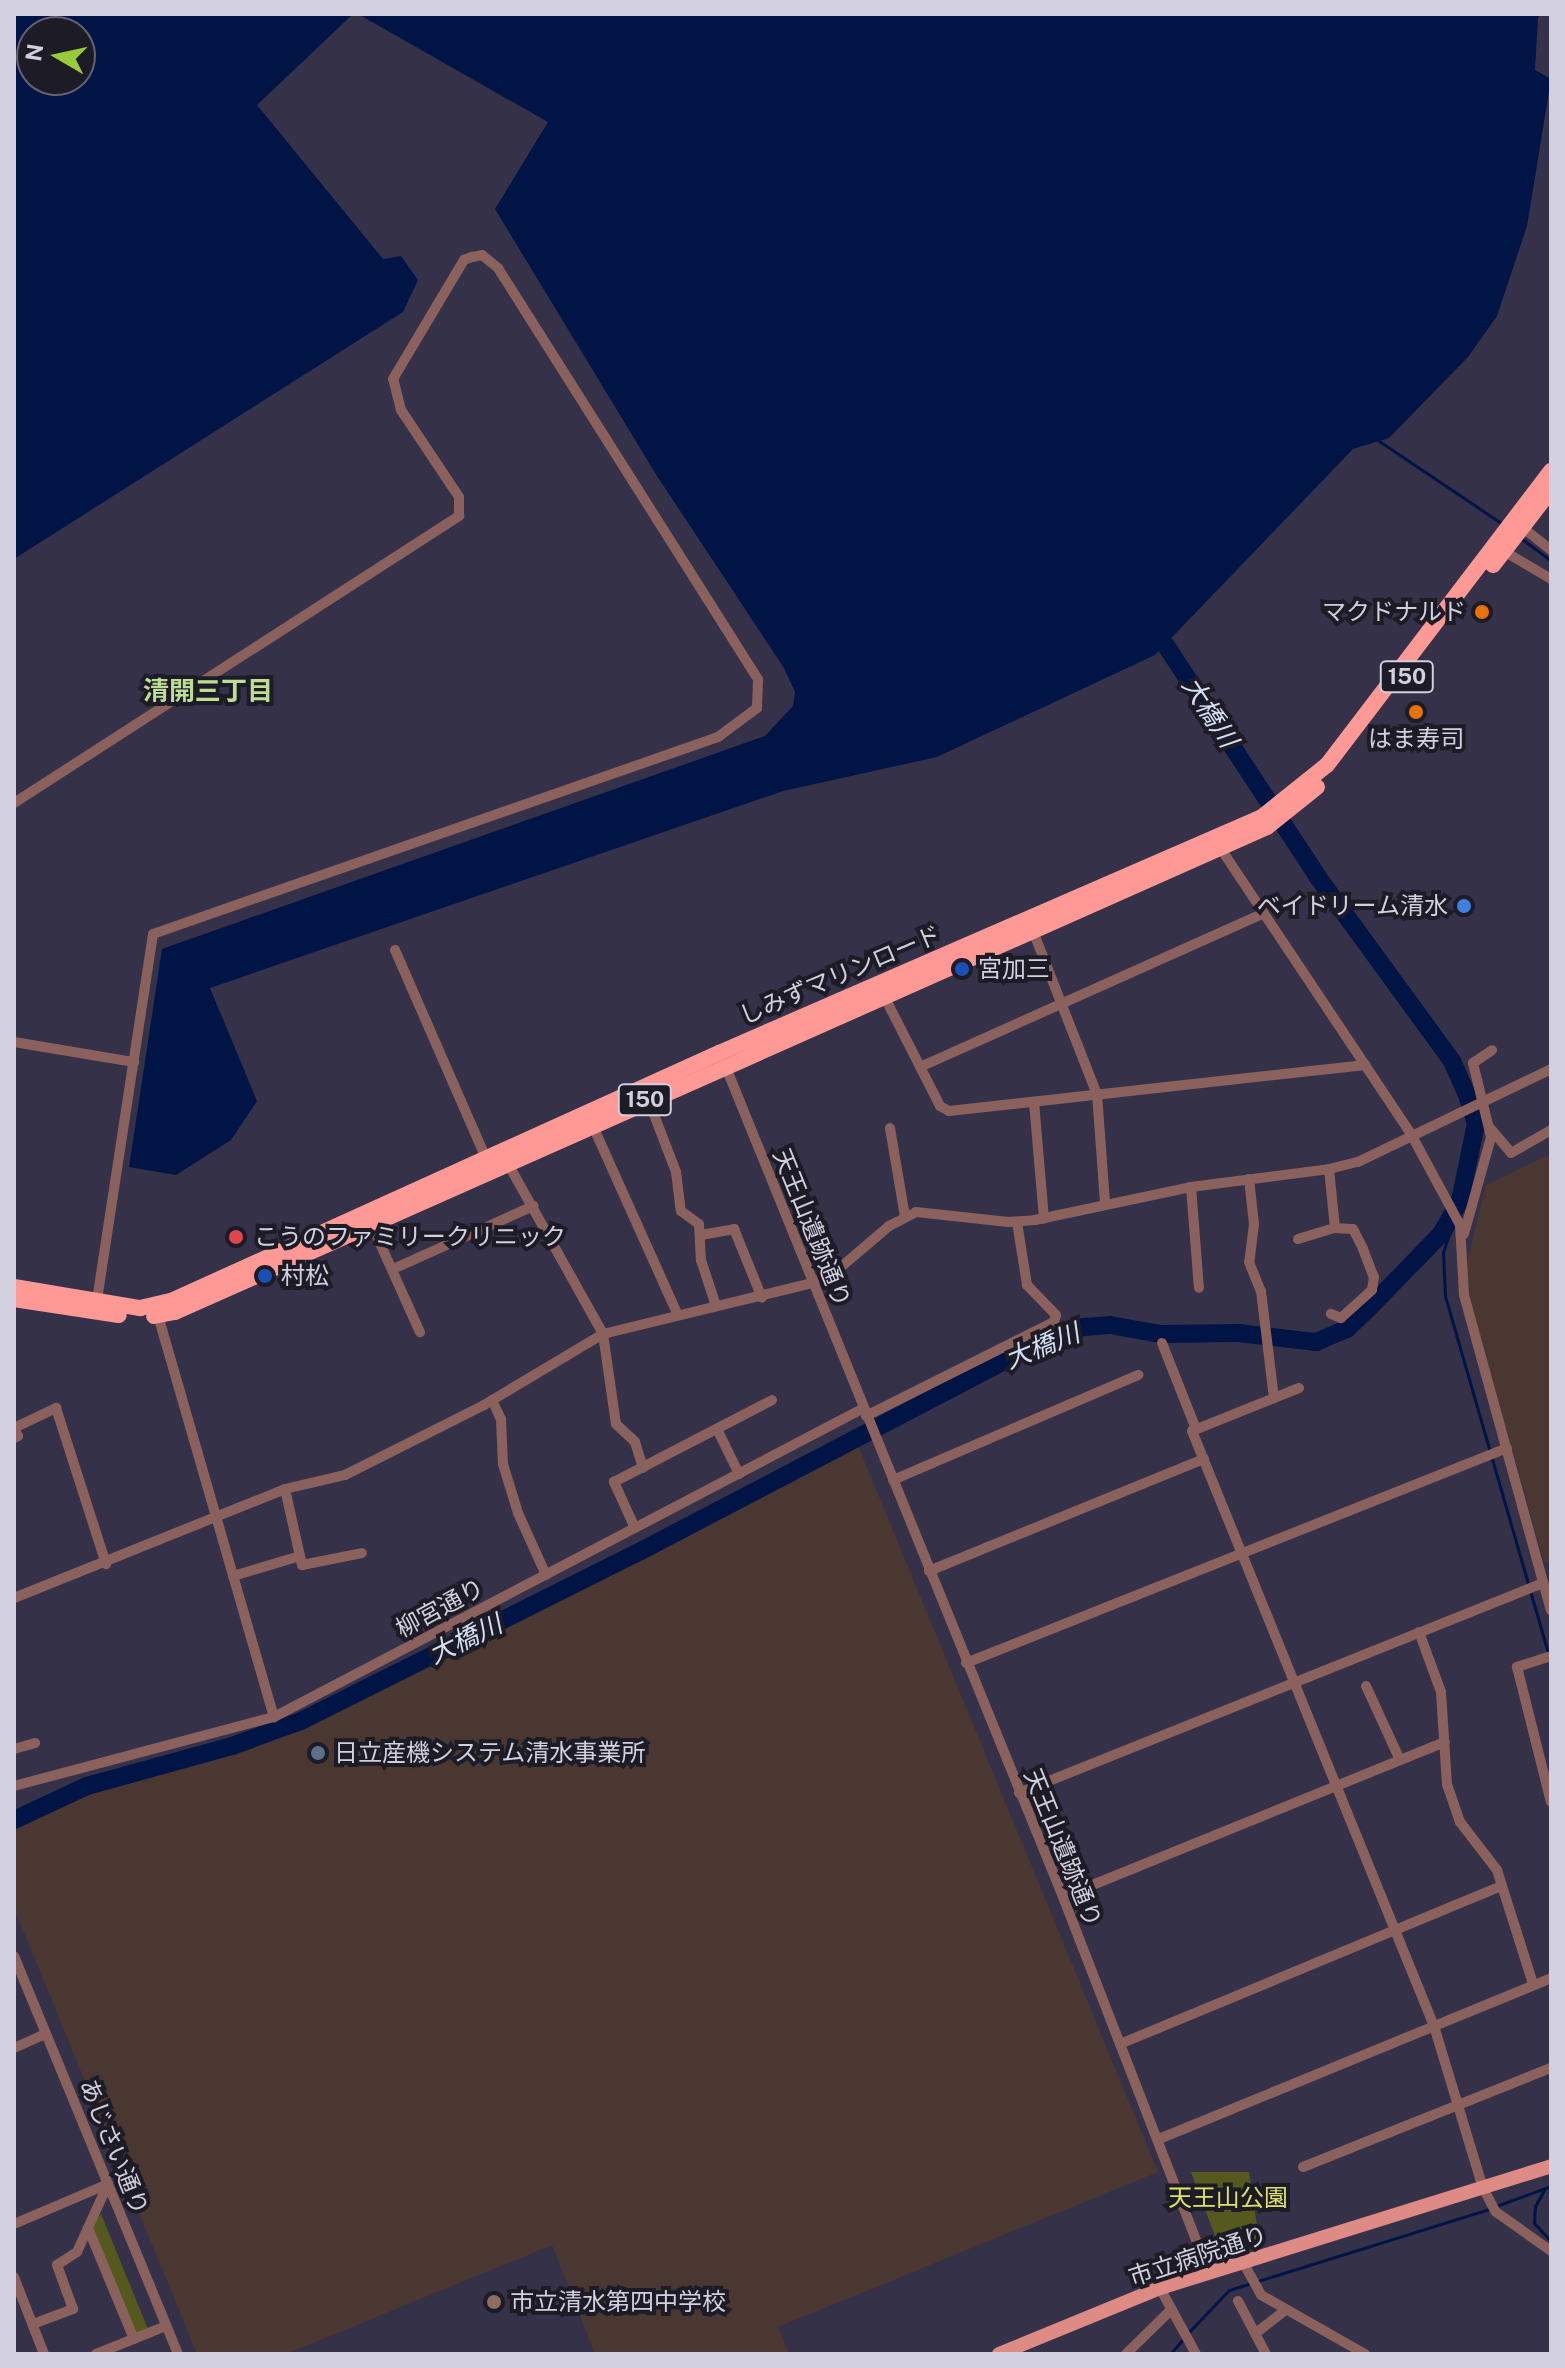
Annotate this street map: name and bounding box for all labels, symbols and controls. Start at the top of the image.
north arrow [16,16,96,96]
text: N [20,42,48,63]
place label: マクドナルド [1322,598,1466,626]
marker: マクドナルド [1473,603,1491,621]
road number: 150 [1379,659,1435,695]
water label: 大橋川 [1176,671,1244,753]
district label: 清開三丁目 [143,675,273,707]
marker: はま寿司 [1407,703,1425,721]
place label: はま寿司 [1368,725,1464,753]
place label: ベイドリーム清水 [1256,892,1448,920]
marker: ベイドリーム清水 [1455,897,1473,915]
street label: しみずマリンロード [735,920,945,1030]
place label: 宮加三 [978,955,1050,983]
marker: 宮加三 [953,960,971,978]
road number: 150 [617,1082,673,1118]
street label: 天王山遺跡通り [767,1145,857,1311]
place label: こうのファミリークリニック [254,1223,566,1251]
marker: こうのファミリークリニック [225,1226,247,1248]
place label: 村松 [281,1262,329,1290]
marker: 村松 [256,1267,274,1285]
water label: 大橋川 [1000,1317,1084,1375]
street label: 柳宮通り [391,1573,489,1643]
water label: 大橋川 [423,1608,507,1670]
place label: 日立産機システム清水事業所 [334,1739,646,1767]
marker: 日立産機システム清水事業所 [309,1744,327,1762]
street label: 天王山遺跡通り [1018,1765,1108,1931]
street label: あじさい通り [74,2075,154,2219]
park label: 天王山公園 [1168,2184,1288,2212]
street label: 市立病院通り [1125,2220,1271,2292]
place label: 市立清水第四中学校 [510,2288,726,2316]
marker: 市立清水第四中学校 [485,2293,503,2311]

